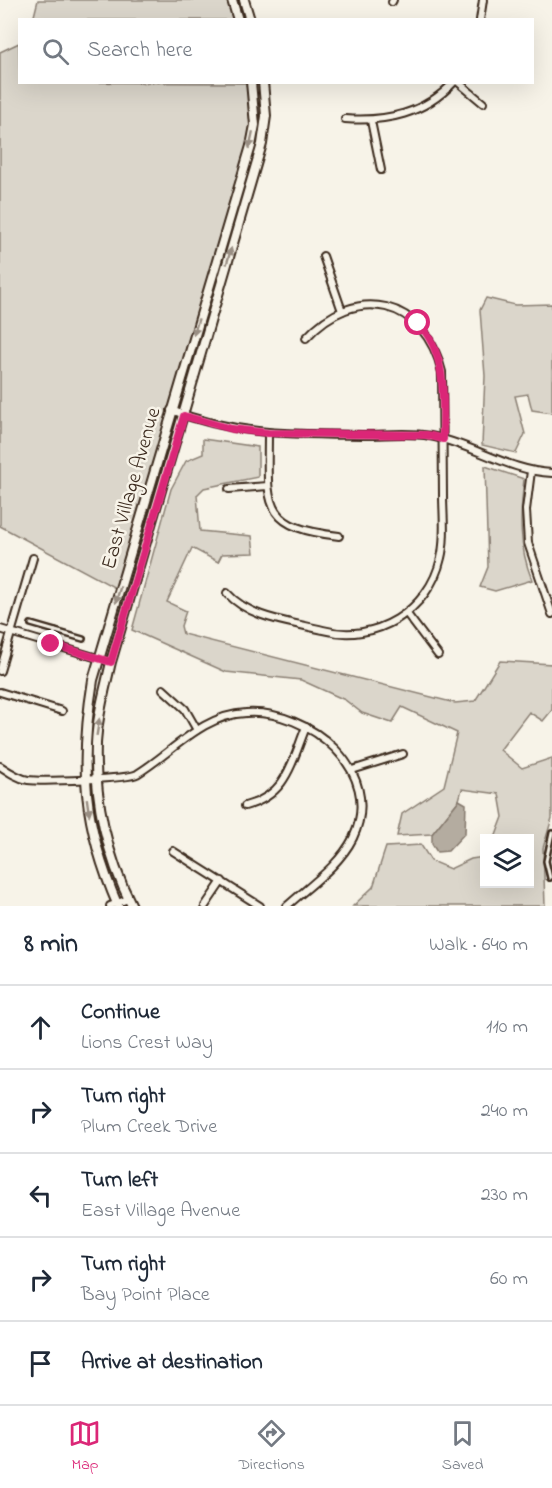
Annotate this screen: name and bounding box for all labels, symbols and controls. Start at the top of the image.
search box [18,18,534,84]
icon: search [39,35,72,68]
text: Search here [87,35,192,67]
one-way arrow [246,131,256,150]
one-way arrow [225,247,235,266]
route start [404,309,430,335]
one-way arrow [191,318,200,336]
street label: East Village Avenue [94,404,171,574]
one-way arrow [112,586,122,604]
route end [37,630,63,656]
one-way arrow [94,718,103,737]
one-way arrow [83,797,92,816]
map controls [480,834,534,888]
button: layers [480,834,534,888]
text: 8 min [24,926,78,964]
text: Walk · 640 m [429,931,528,960]
text: Continue [81,997,160,1029]
icon: ahead [24,1011,57,1044]
text: 110 m [486,1013,528,1042]
text: Lions Crest Way [81,1029,213,1058]
text: Turn right [81,1081,166,1113]
icon: right [24,1095,57,1128]
text: 240 m [481,1097,528,1126]
text: Plum Creek Drive [81,1113,217,1142]
text: Turn left [81,1165,158,1197]
icon: left [24,1179,57,1212]
text: 230 m [481,1181,528,1210]
text: East Village Avenue [81,1197,240,1226]
text: Turn right [81,1249,166,1281]
icon: right [24,1263,57,1296]
text: 60 m [490,1265,528,1294]
text: Bay Point Place [81,1281,210,1310]
icon: arrive [24,1347,57,1380]
text: Arrive at destination [81,1347,263,1379]
tab: Map [68,1417,101,1477]
tab: Directions [238,1417,305,1477]
tab: Saved [442,1417,484,1477]

